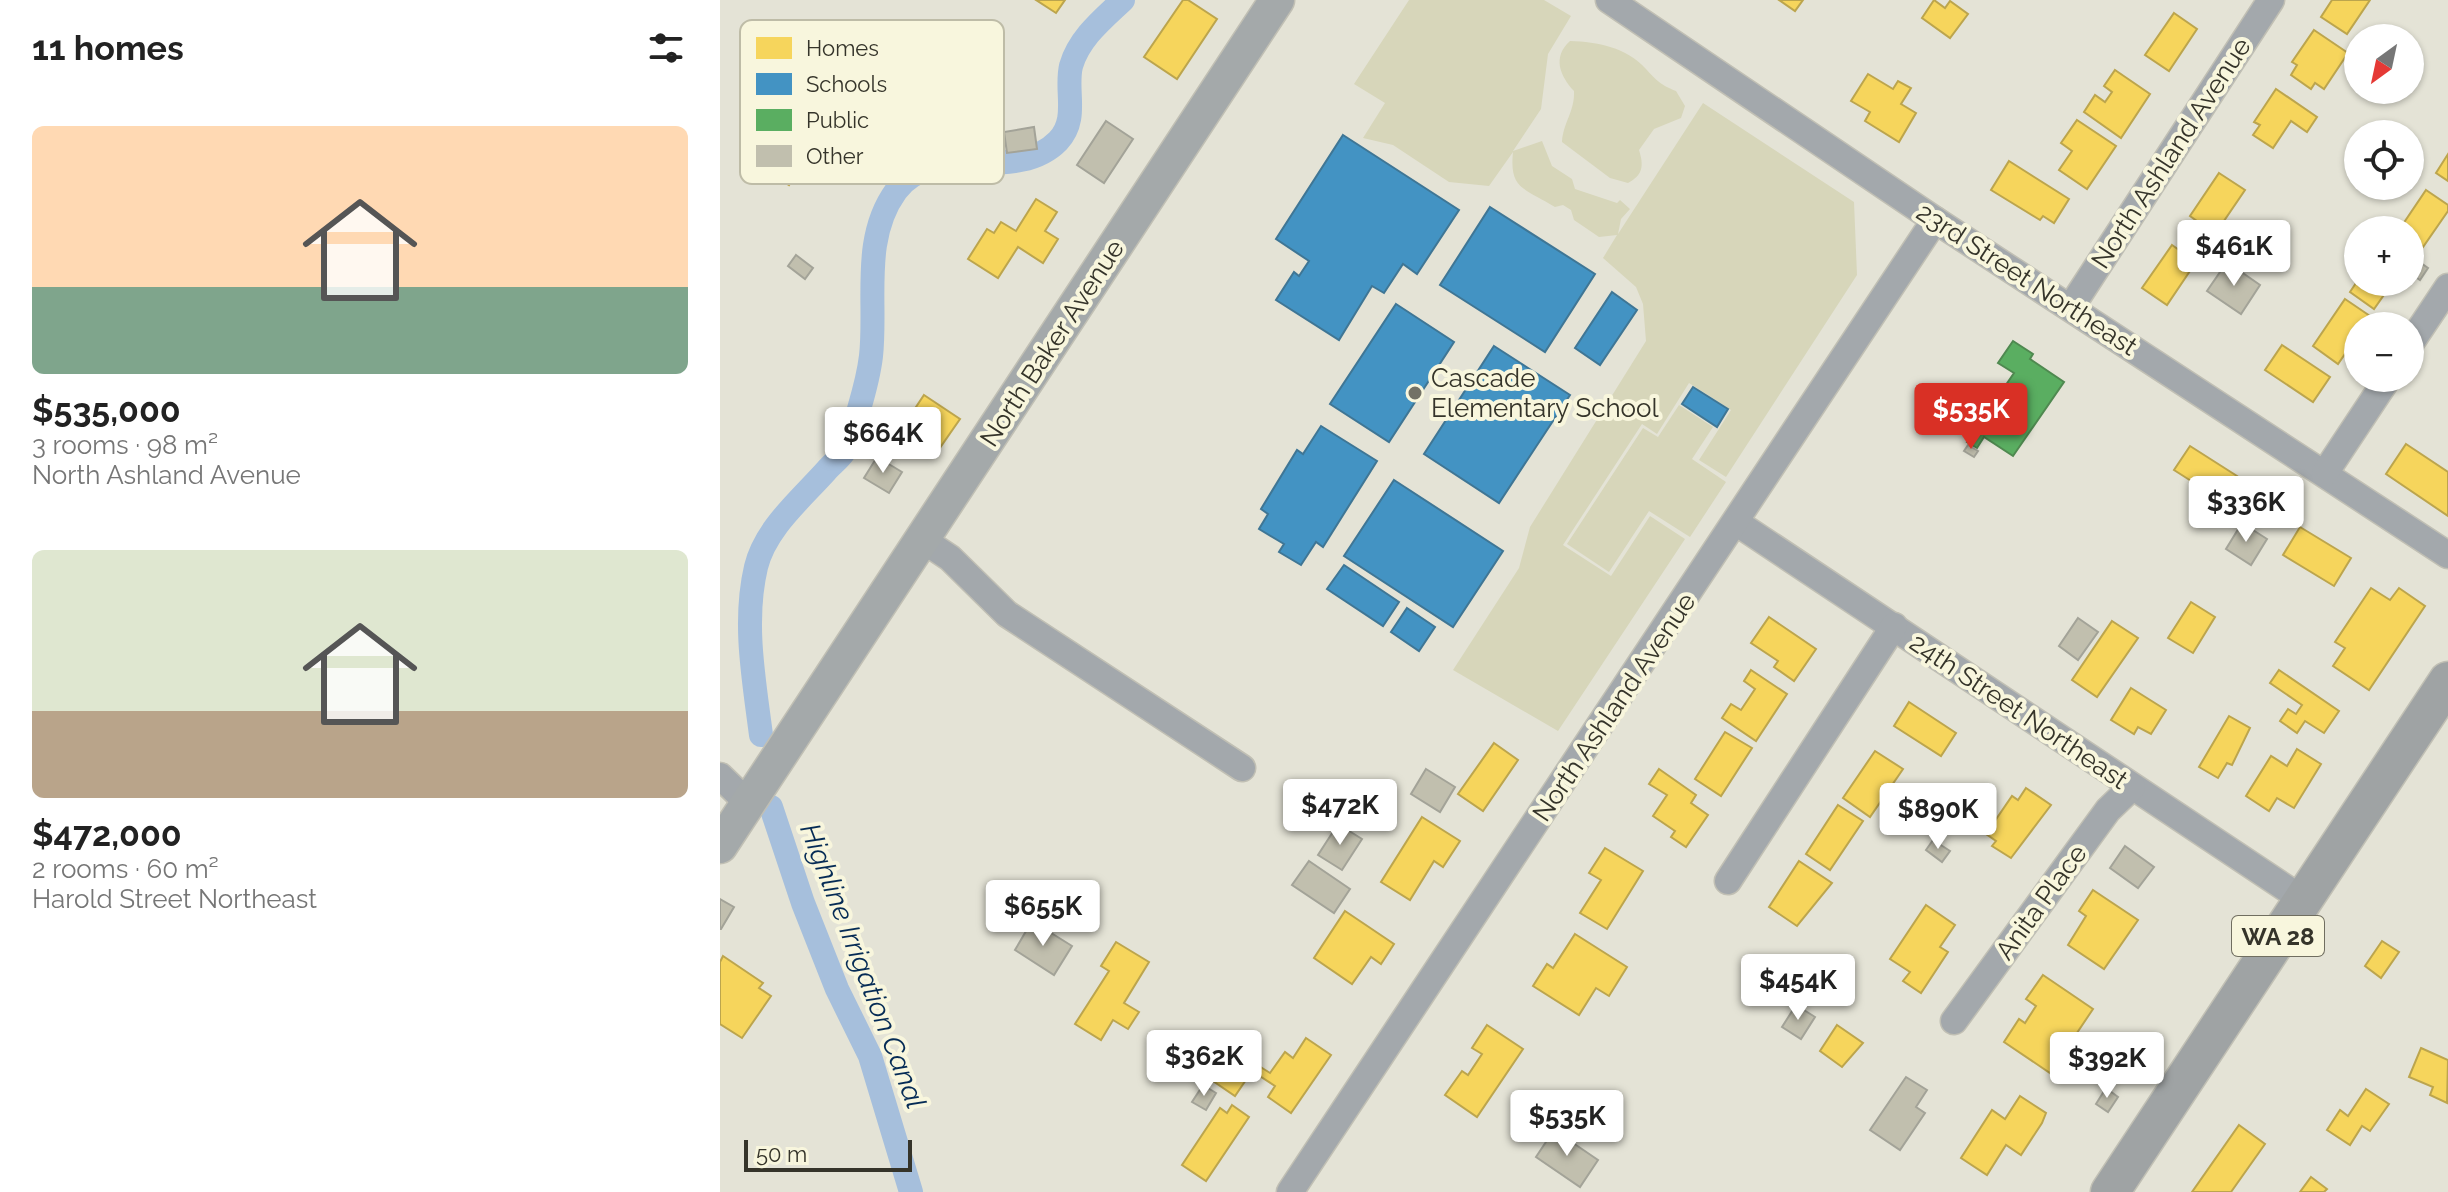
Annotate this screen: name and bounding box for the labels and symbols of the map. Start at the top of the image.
legend [740,20,1004,184]
north arrow [2344,24,2424,104]
street label: North Ashland Avenue [2085,32,2257,274]
text: Homes [806,35,879,61]
text: Schools [806,71,887,97]
text: Public [806,107,869,133]
text: Other [806,143,864,169]
street label: 23rd Street Northeast [1911,197,2143,362]
pin: $461K [2178,220,2290,288]
street label: North Baker Avenue [974,234,1130,452]
place label: Cascade Elementary School [1431,363,1660,423]
pin: $535K [1915,383,2027,451]
marker: Cascade Elementary School [1406,384,1424,402]
pin: $664K [827,407,939,475]
pin: $336K [2190,476,2302,544]
street label: North Ashland Avenue [1526,587,1702,827]
street label: 24th Street Northeast [1905,627,2134,795]
pin: $472K [1284,779,1396,847]
pin: $890K [1882,783,1994,851]
water label: Highline Irrigation Canal [793,819,933,1113]
street label: Anita Place [1989,839,2093,965]
pin: $655K [987,880,1099,948]
road number: WA 28 [2232,916,2324,956]
pin: $454K [1742,954,1854,1022]
pin: $362K [1148,1030,1260,1098]
pin: $392K [2051,1032,2163,1100]
pin: $535K [1511,1090,1623,1158]
scale bar [744,1136,912,1172]

